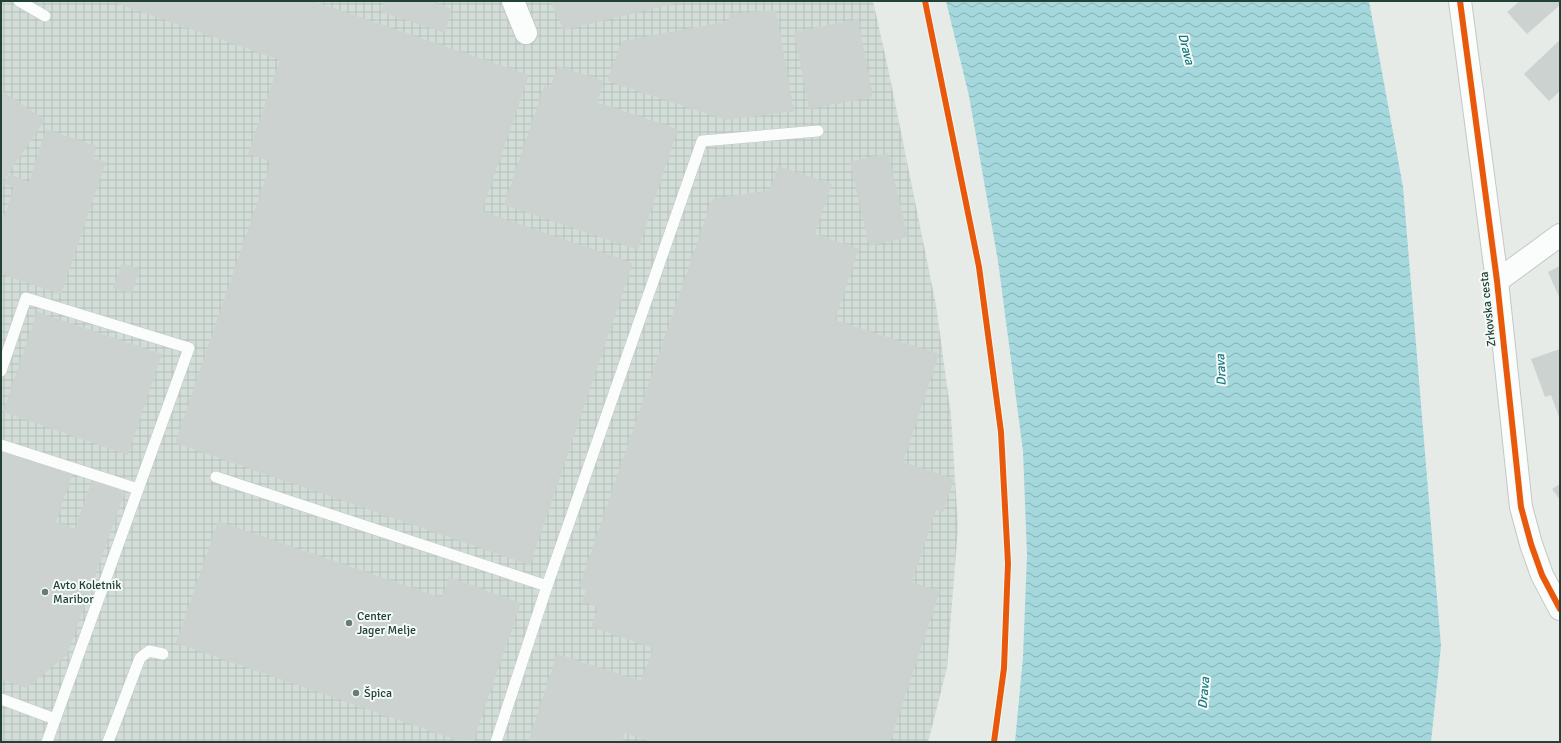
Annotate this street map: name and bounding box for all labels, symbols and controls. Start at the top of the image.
water label: Drava [1174,32,1198,67]
street label: Zrkovska cesta [1477,271,1499,347]
water label: Drava [1212,353,1230,386]
place label: Avto Koletnik Maribor [53,578,121,607]
marker: Avto Koletnik Maribor [40,587,50,597]
place label: Center Jager Melje [357,609,416,638]
marker: Center Jager Melje [344,618,354,628]
water label: Drava [1195,676,1213,710]
place label: Špica [364,686,392,701]
marker: Špica [351,688,361,698]

